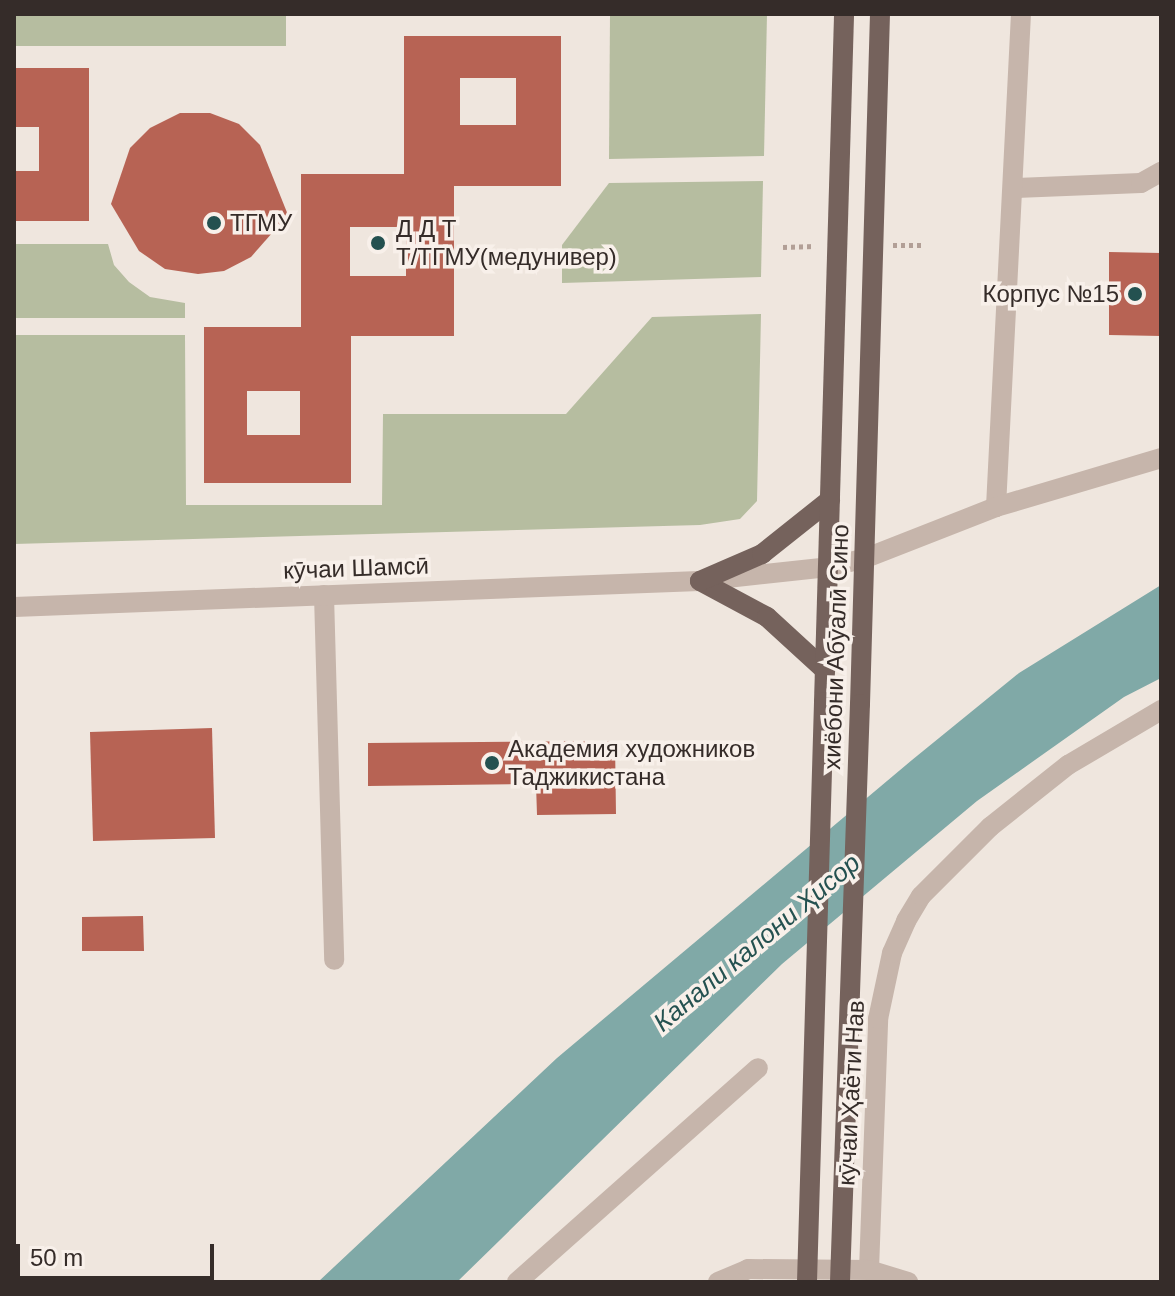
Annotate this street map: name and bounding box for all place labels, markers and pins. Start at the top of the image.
place label: ТГМУ [230,209,292,237]
marker: ТГМУ [205,214,223,232]
place label: Д Д Т Т/ТГМУ(медунивер) [396,215,617,271]
marker: Д Д Т Т/ТГМУ(медунивер) [367,232,389,254]
place label: Корпус №15 [982,280,1119,308]
marker: Корпус №15 [1126,285,1144,303]
place label: Академия художников Таджикистана [508,735,755,791]
marker: Академия художников Таджикистана [483,754,501,772]

